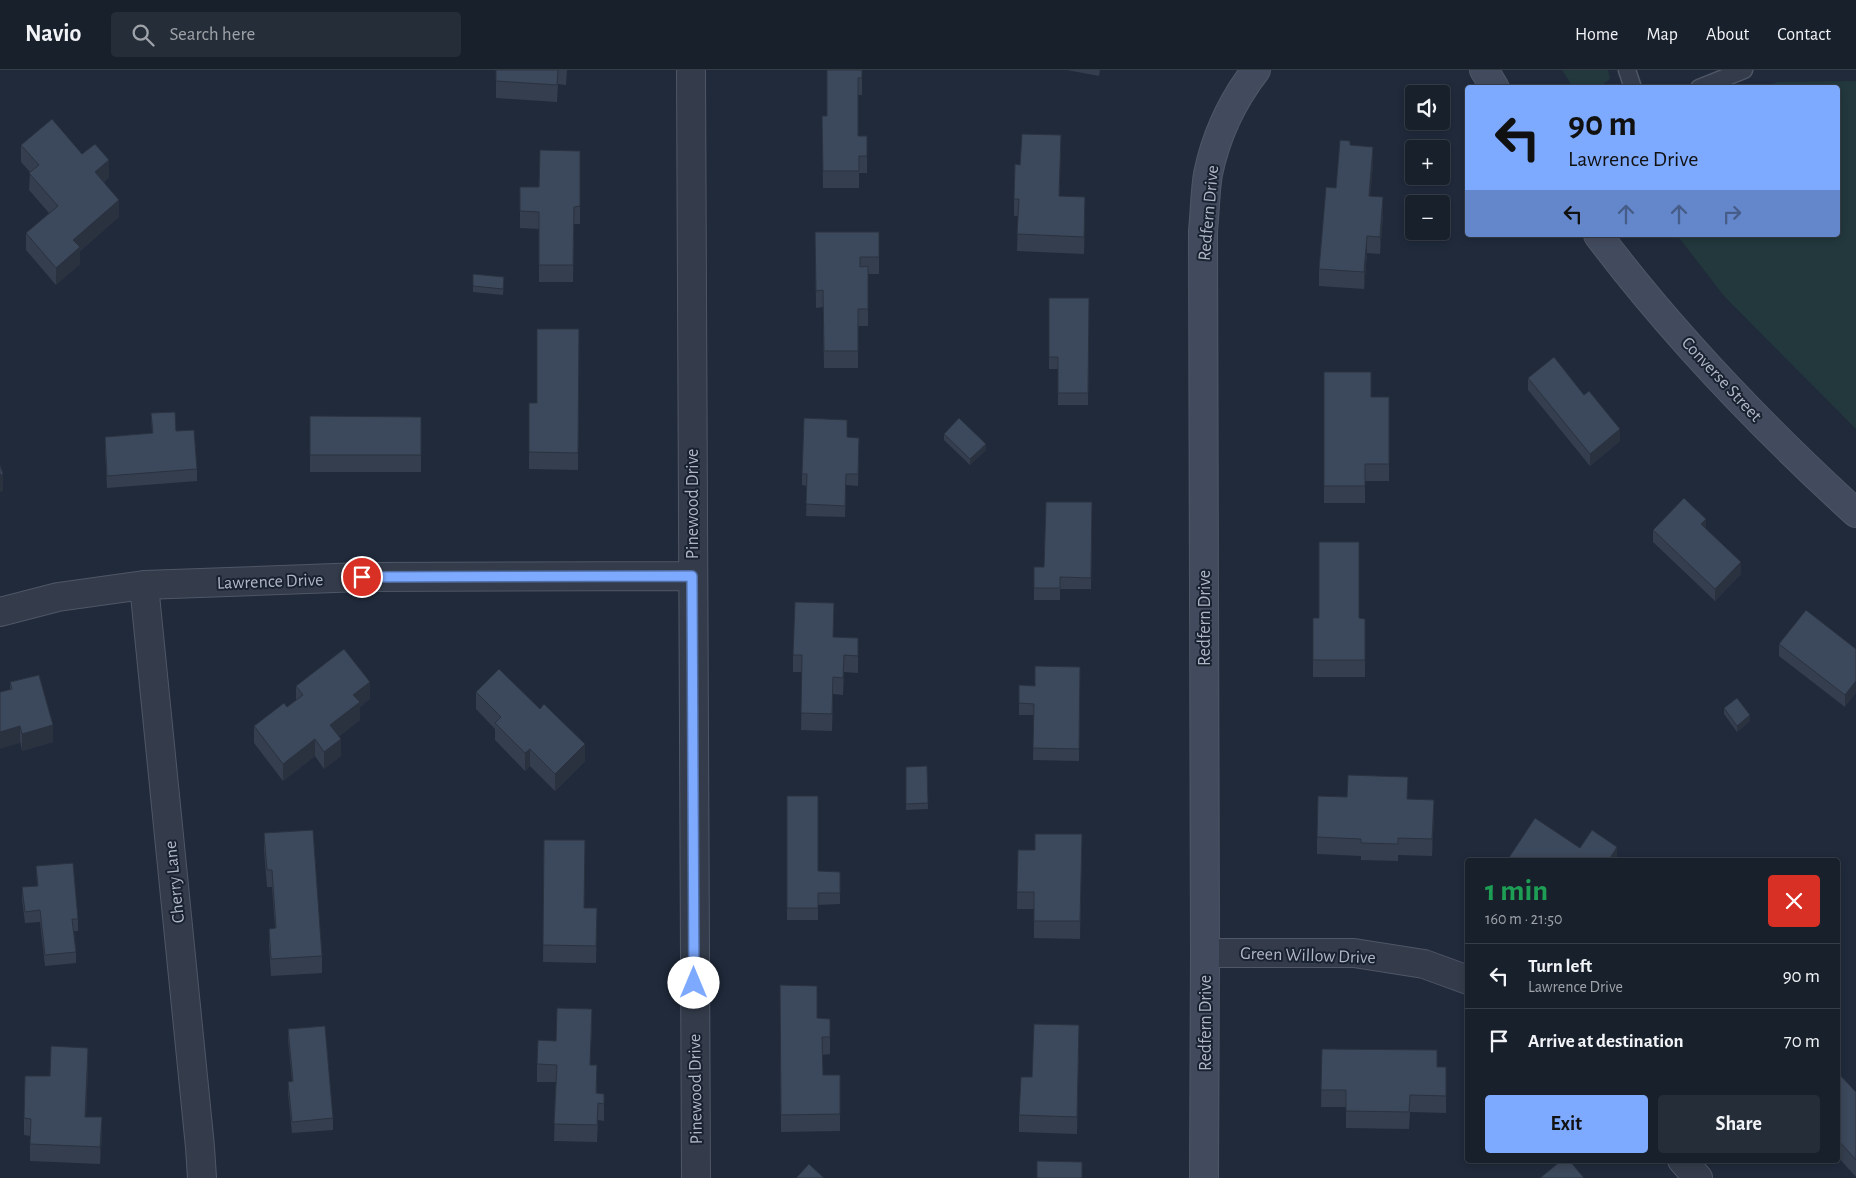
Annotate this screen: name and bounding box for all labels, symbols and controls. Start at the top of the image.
search box [111,12,461,57]
icon: search [129,21,157,49]
text: Navio [25,22,81,46]
text: Search here [169,25,255,44]
text: Home [1575,26,1618,44]
text: Map [1646,26,1678,44]
text: About [1706,26,1749,44]
text: Contact [1777,26,1831,44]
map controls [1405,85,1450,240]
button: sound [1405,85,1450,130]
icon: left [1485,105,1550,170]
text: 90 m [1568,107,1637,142]
button: + [1405,140,1450,185]
text: Lawrence Drive [1568,148,1698,170]
street label: Redfern Drive [1196,165,1222,262]
button: − [1405,195,1450,240]
icon: left [1559,200,1587,228]
icon: ahead [1612,200,1640,228]
icon: ahead [1665,200,1693,228]
icon: right [1718,200,1746,228]
street label: Converse Street [1678,334,1765,426]
street label: Pinewood Drive [684,449,702,559]
pin [341,556,383,598]
icon: arrive [348,563,376,591]
street label: Redfern Drive [1196,570,1214,666]
street label: Lawrence Drive [216,571,324,593]
street label: Cherry Lane [162,840,188,924]
button: close [1768,875,1820,927]
text: 1 min [1485,876,1548,906]
text: 160 m · 21:50 [1485,911,1562,927]
street label: Green Willow Drive [1240,945,1376,967]
position arrow [667,956,719,1008]
text: Turn left [1528,957,1592,976]
icon: left [1485,962,1513,990]
text: 90 m [1783,967,1820,986]
street label: Redfern Drive [1197,975,1215,1071]
text: Lawrence Drive [1528,979,1623,995]
icon: arrive [1485,1027,1513,1055]
text: Arrive at destination [1528,1032,1684,1051]
text: 70 m [1784,1032,1820,1051]
street label: Pinewood Drive [686,1034,706,1144]
button: Exit [1485,1095,1648,1153]
button: Share [1658,1095,1820,1153]

